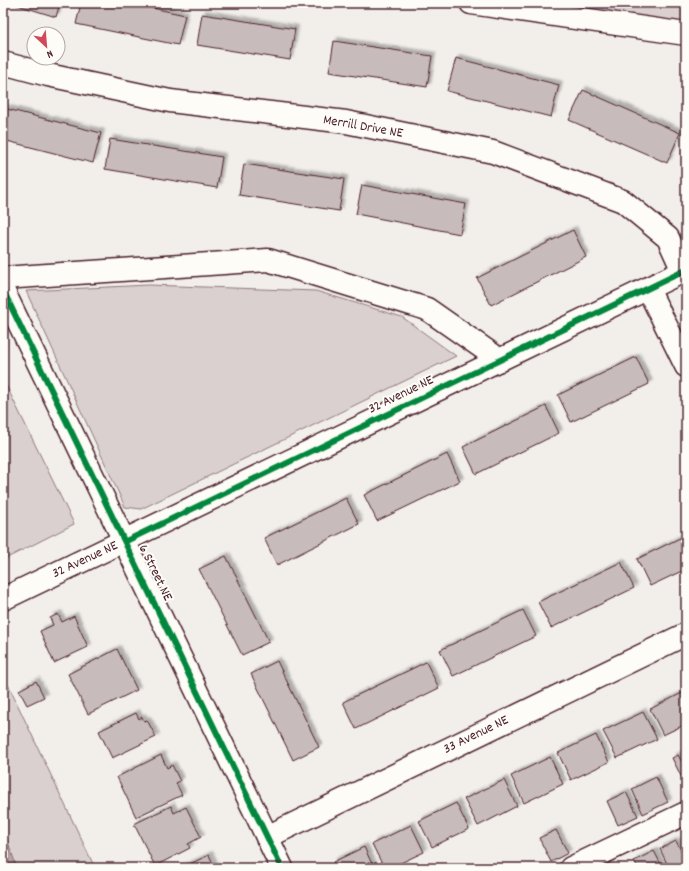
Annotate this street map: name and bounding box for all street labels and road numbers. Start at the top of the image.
street label: Merrill Drive NE [322,110,405,144]
street label: 32 Avenue NE [365,370,438,419]
street label: 32 Avenue NE [49,536,122,584]
street label: 6 Street NE [133,541,178,605]
street label: 33 Avenue NE [440,710,513,759]

